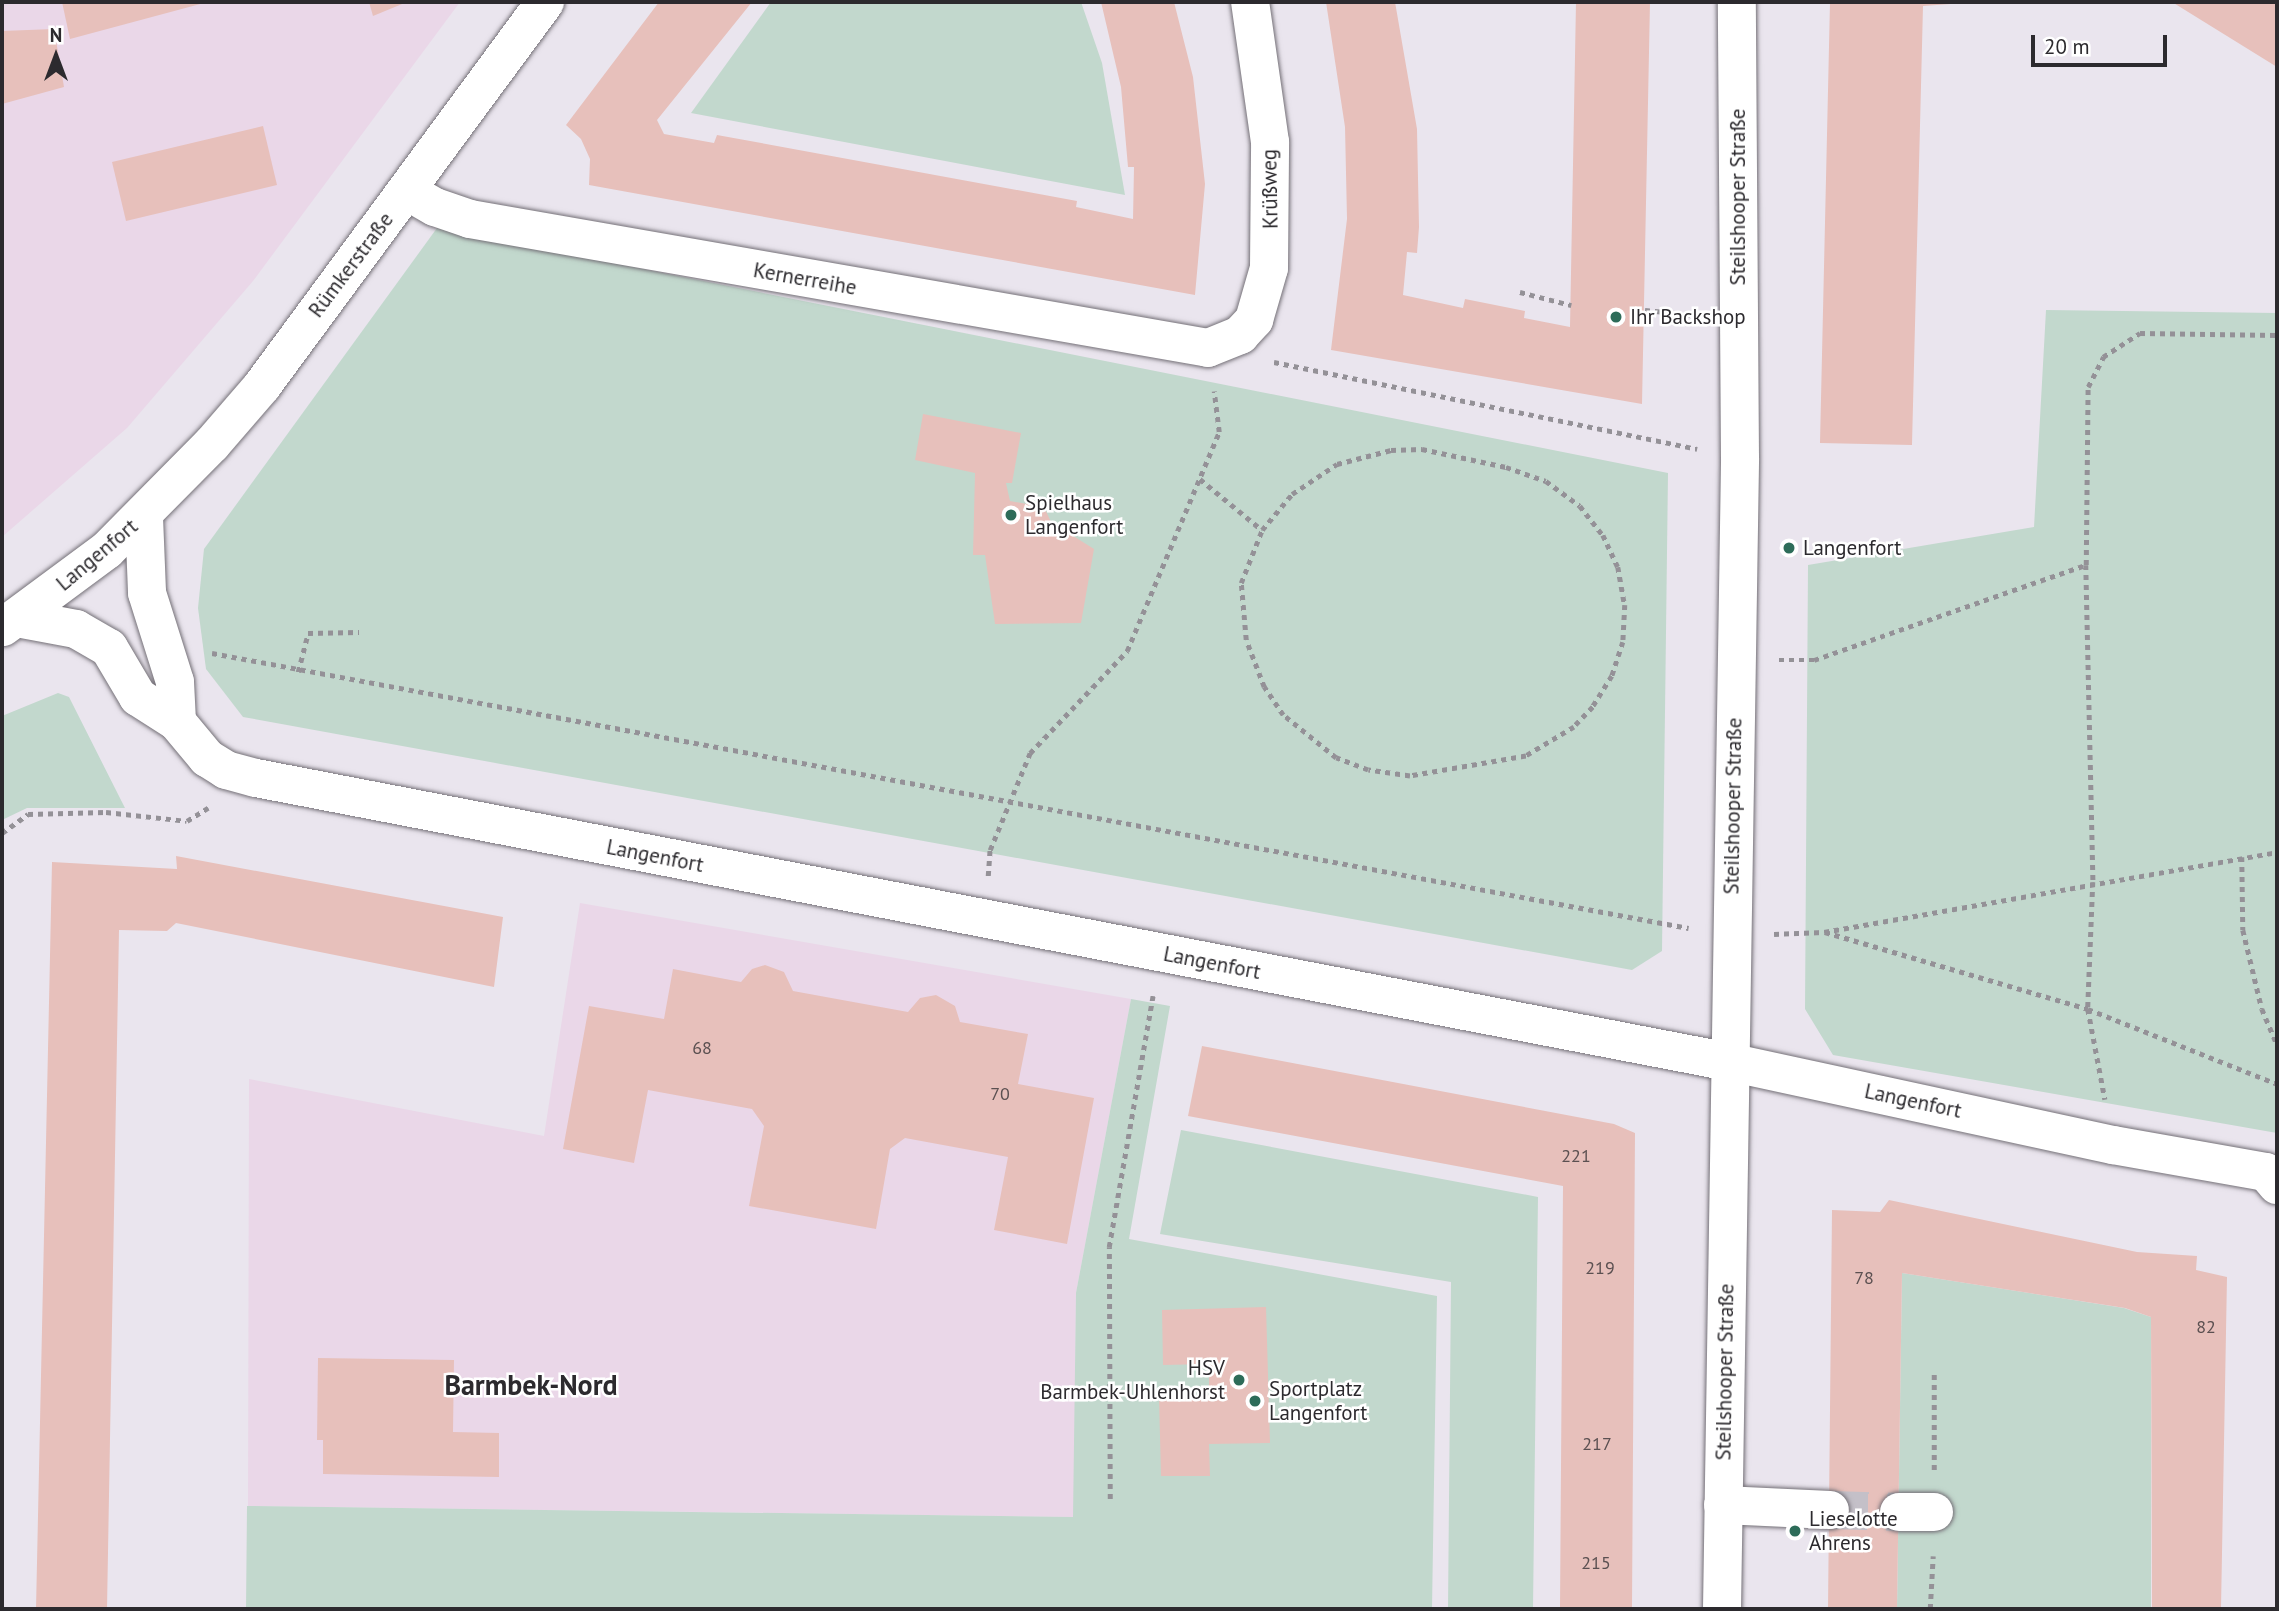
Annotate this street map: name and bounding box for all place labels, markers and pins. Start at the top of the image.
place label: Ihr Backshop [1630,304,1745,330]
marker: Ihr Backshop [1608,309,1624,325]
place label: Spielhaus Langenfort [1025,490,1123,540]
marker: Spielhaus Langenfort [1003,507,1019,523]
place label: Langenfort [1803,535,1901,561]
marker: Langenfort [1781,540,1797,556]
place label: HSV Barmbek-Uhlenhorst [1040,1355,1225,1405]
marker: HSV Barmbek-Uhlenhorst [1231,1372,1247,1388]
place label: Sportplatz Langenfort [1269,1376,1367,1426]
marker: Sportplatz Langenfort [1247,1393,1263,1409]
place label: Lieselotte Ahrens [1809,1506,1898,1556]
marker: Lieselotte Ahrens [1787,1523,1803,1539]

